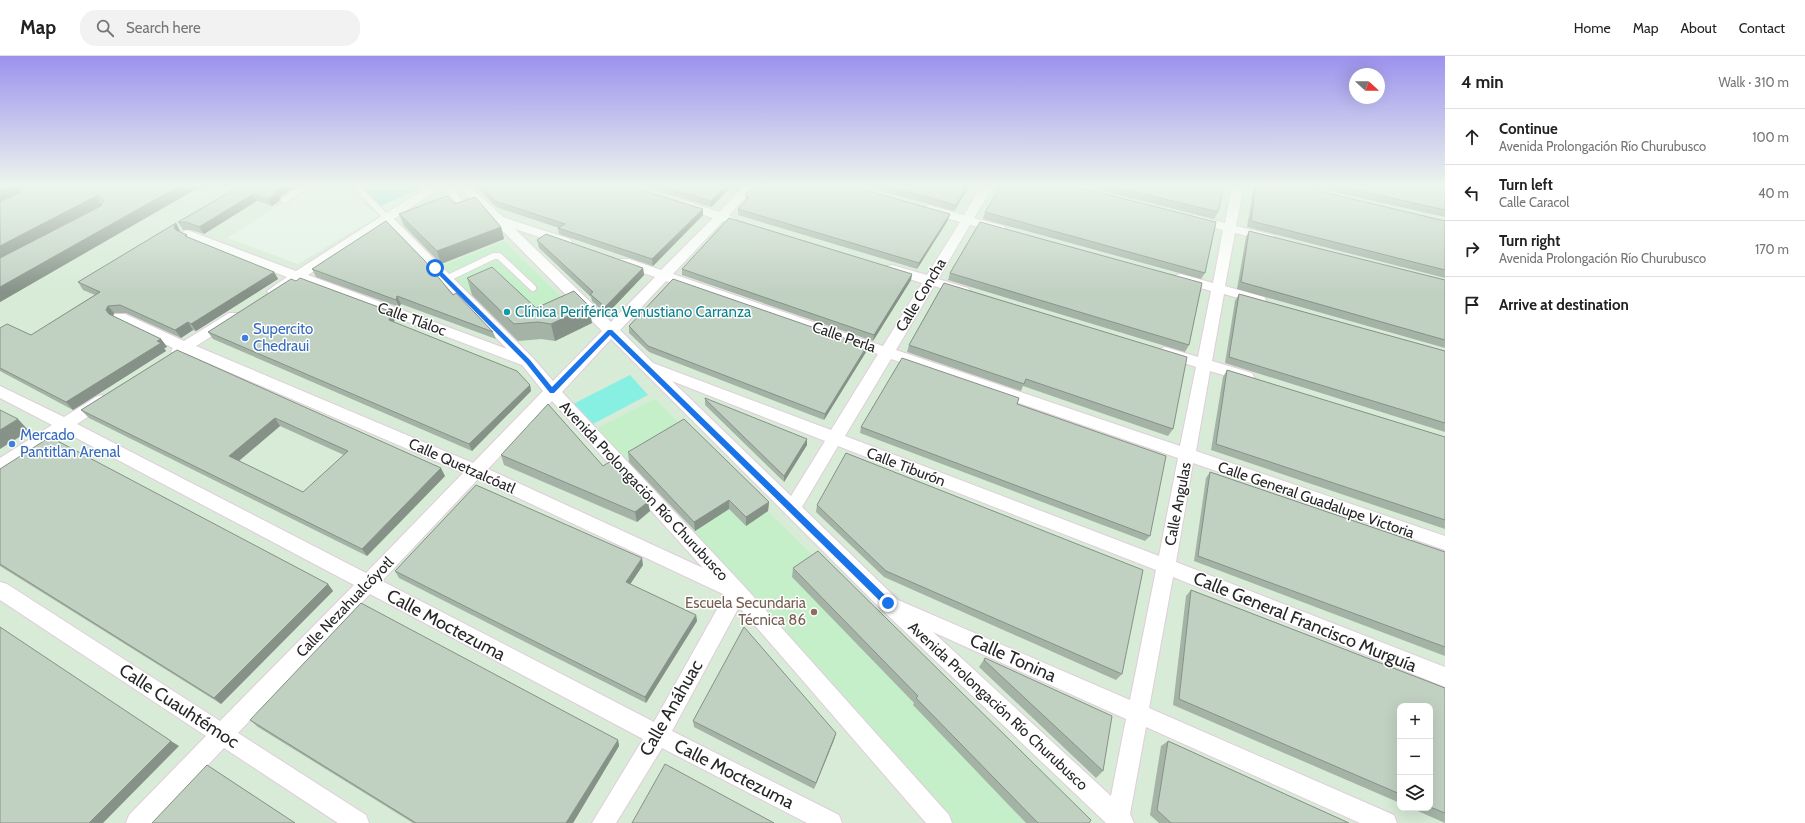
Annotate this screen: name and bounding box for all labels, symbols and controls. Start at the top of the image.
search box [80,10,360,46]
text: Map [20,16,56,39]
icon: search [94,17,116,39]
text: Search here [126,19,201,37]
text: Home [1574,19,1611,37]
text: Map [1633,19,1658,37]
text: About [1680,19,1717,37]
text: Contact [1739,19,1785,37]
north arrow [1349,68,1385,104]
text: 4 min [1461,72,1504,92]
text: Walk · 310 m [1718,74,1789,90]
text: Continue [1499,120,1558,138]
icon: ahead [1461,126,1483,148]
text: 100 m [1752,129,1789,145]
text: Avenida Prolongación Río Churubusco [1499,138,1706,154]
text: Turn left [1499,176,1553,194]
icon: left [1461,182,1483,204]
text: 40 m [1758,185,1789,201]
text: Calle Caracol [1499,194,1569,210]
text: Turn right [1499,232,1560,250]
icon: right [1461,238,1483,260]
text: 170 m [1755,241,1789,257]
text: Avenida Prolongación Río Churubusco [1499,250,1706,266]
street label: Calle Concha [892,254,950,335]
route start [426,259,444,277]
icon: arrive [1461,294,1483,316]
text: Arrive at destination [1499,296,1629,314]
street label: Calle Tláloc [375,298,449,340]
place label: Clínica Periférica Venustiano Carranza [515,303,752,321]
marker: Clínica Periférica Venustiano Carranza [502,307,512,317]
street label: Calle Perla [810,318,879,357]
place label: Supercito Chedraui [253,320,313,355]
marker: Supercito Chedraui [240,333,250,343]
street label: Avenida Prolongación Río Churubusco [556,397,732,585]
place label: Mercado Pantitlan Arenal [20,426,121,461]
street label: Calle Quetzalcóatl [406,434,519,498]
marker: Mercado Pantitlan Arenal [7,439,17,449]
street label: Calle Tiburón [864,444,948,490]
street label: Calle General Guadalupe Victoria [1215,458,1417,542]
street label: Calle Angulas [1161,461,1195,547]
street label: Calle Nezahualcóyotl [293,553,398,661]
street label: Calle General Francisco Murguía [1190,567,1420,677]
street label: Calle Moctezuma [383,584,509,666]
place label: Escuela Secundaria Técnica 86 [685,594,807,629]
route end [879,594,897,612]
marker: Escuela Secundaria Técnica 86 [809,607,819,617]
street label: Avenida Prolongación Río Churubusco [904,618,1092,794]
street label: Calle Tonina [966,629,1060,687]
street label: Calle Anáhuac [635,656,707,760]
street label: Calle Cuauhtémoc [115,659,243,753]
map controls [1397,703,1433,811]
button: + [1397,703,1433,739]
street label: Calle Moctezuma [670,734,798,814]
button: − [1397,739,1433,775]
button: layers [1397,775,1433,811]

